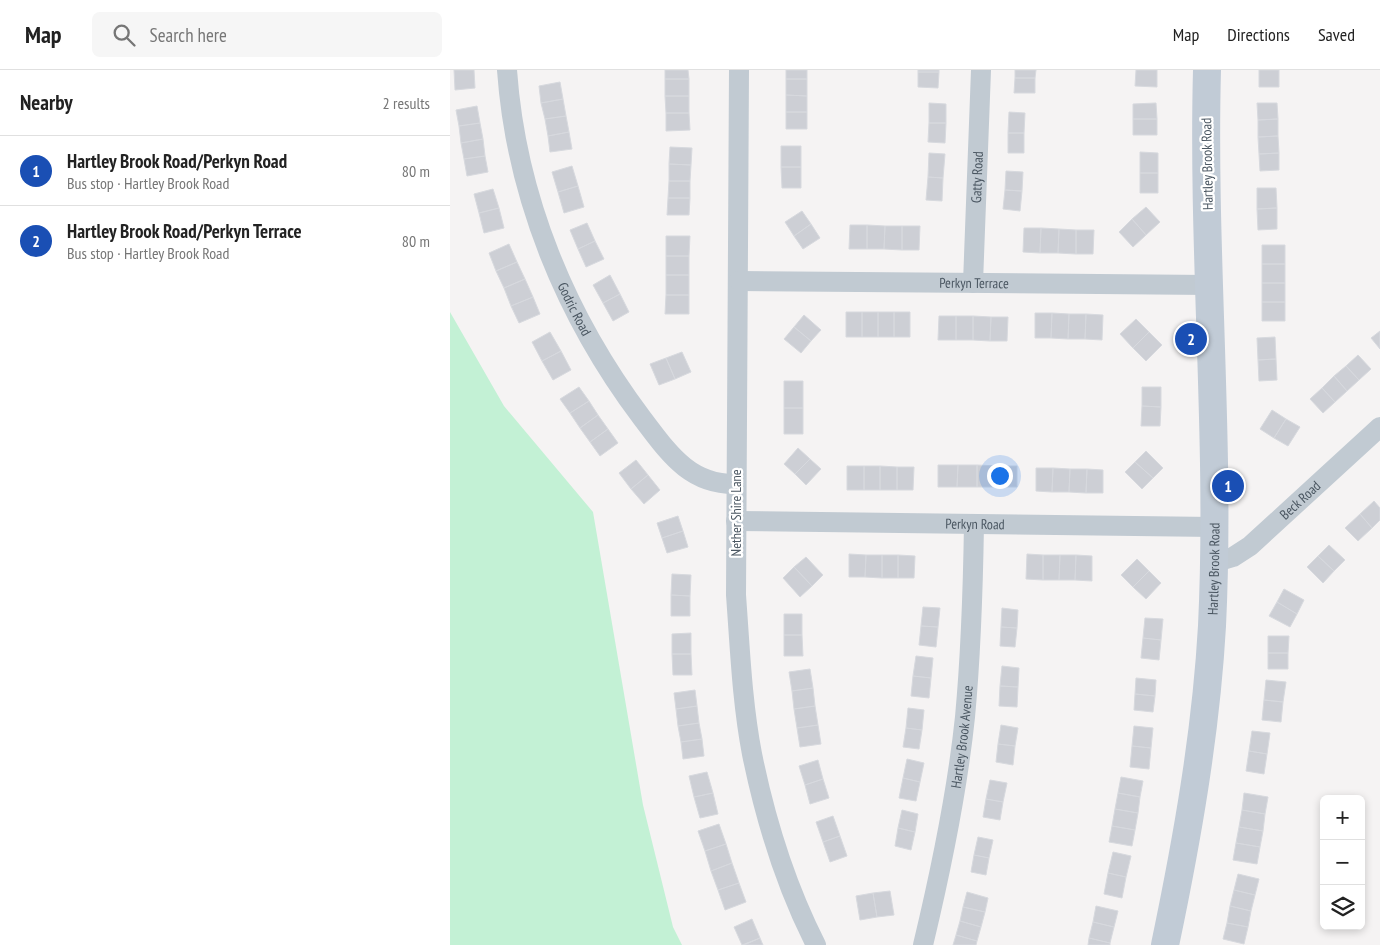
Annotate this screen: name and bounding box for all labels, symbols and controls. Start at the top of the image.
search box [92,12,442,57]
text: Map [25,19,62,50]
icon: search [110,21,138,49]
text: Search here [150,23,227,47]
text: Map [1173,23,1199,46]
text: Directions [1227,23,1290,46]
text: Saved [1318,23,1355,46]
text: Nearby [20,89,73,116]
text: 2 results [383,93,430,113]
street label: Hartley Brook Road [1197,118,1217,210]
text: Hartley Brook Road/Perkyn Road [67,149,287,173]
street label: Gatty Road [967,151,987,203]
text: 1 [32,161,40,181]
text: 80 m [402,161,430,181]
text: Bus stop · Hartley Brook Road [67,173,229,193]
text: Hartley Brook Road/Perkyn Terrace [67,219,302,243]
text: 2 [32,231,40,251]
text: 80 m [402,231,430,251]
text: Bus stop · Hartley Brook Road [67,243,229,263]
street label: Perkyn Terrace [939,274,1009,292]
street label: Godric Road [554,279,596,339]
pin: 2 [1175,320,1207,358]
your location [987,463,1013,489]
pin: 1 [1212,467,1244,505]
street label: Nether Shire Lane [727,469,745,556]
street label: Beck Road [1276,477,1324,523]
street label: Perkyn Road [945,515,1005,533]
street label: Hartley Brook Road [1204,523,1223,615]
street label: Hartley Brook Avenue [947,684,977,790]
map controls [1320,795,1365,930]
button: + [1320,795,1365,840]
button: − [1320,840,1365,885]
button: layers [1320,885,1365,930]

